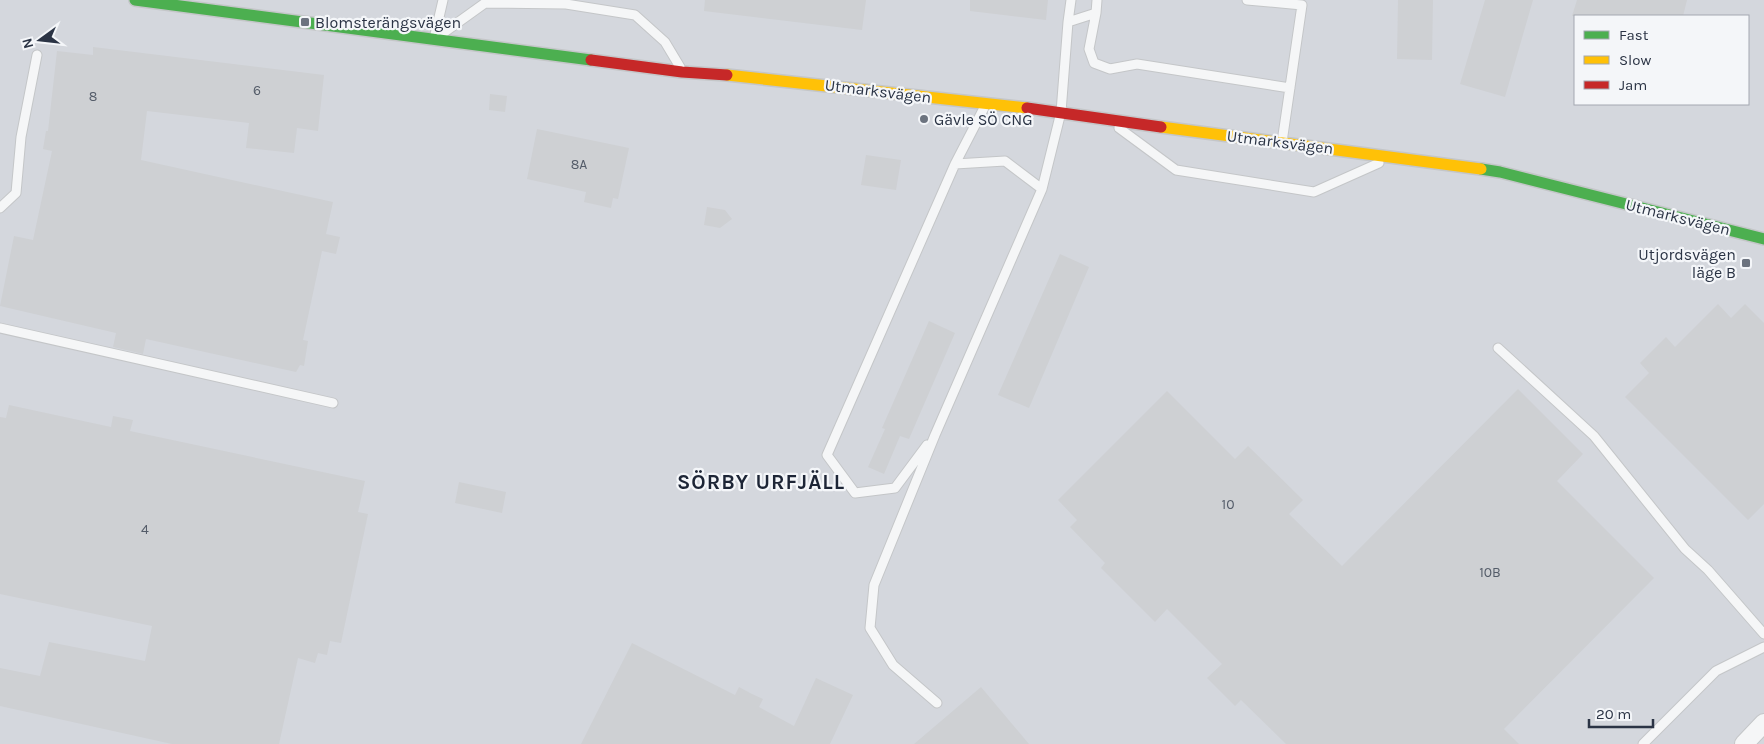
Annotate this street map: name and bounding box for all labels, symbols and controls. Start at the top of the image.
place label: Blomsterängsvägen [315,13,461,32]
north arrow [15,15,65,65]
legend [1574,15,1749,105]
marker: Blomsterängsvägen [299,16,311,28]
text: Fast [1619,26,1649,44]
text: N [18,36,37,50]
text: Slow [1619,51,1651,69]
street label: Utmarksvägen [824,75,932,107]
text: Jam [1619,76,1647,94]
house number: 6 [253,82,261,99]
house number: 8 [89,88,97,105]
place label: Gävle SÖ CNG [934,110,1033,129]
marker: Gävle SÖ CNG [918,113,930,125]
street label: Utmarksvägen [1226,126,1334,158]
house number: 8A [571,156,587,173]
street label: Utmarksvägen [1624,195,1732,239]
place label: Utjordsvägen läge B [1638,245,1736,282]
marker: Utjordsvägen läge B [1740,257,1752,269]
district label: SÖRBY URFJÄLL [677,470,845,494]
house number: 10 [1222,496,1234,513]
house number: 4 [141,521,149,538]
house number: 10B [1479,564,1501,581]
scale bar [1589,696,1653,728]
text: 20 m [1596,705,1631,723]

